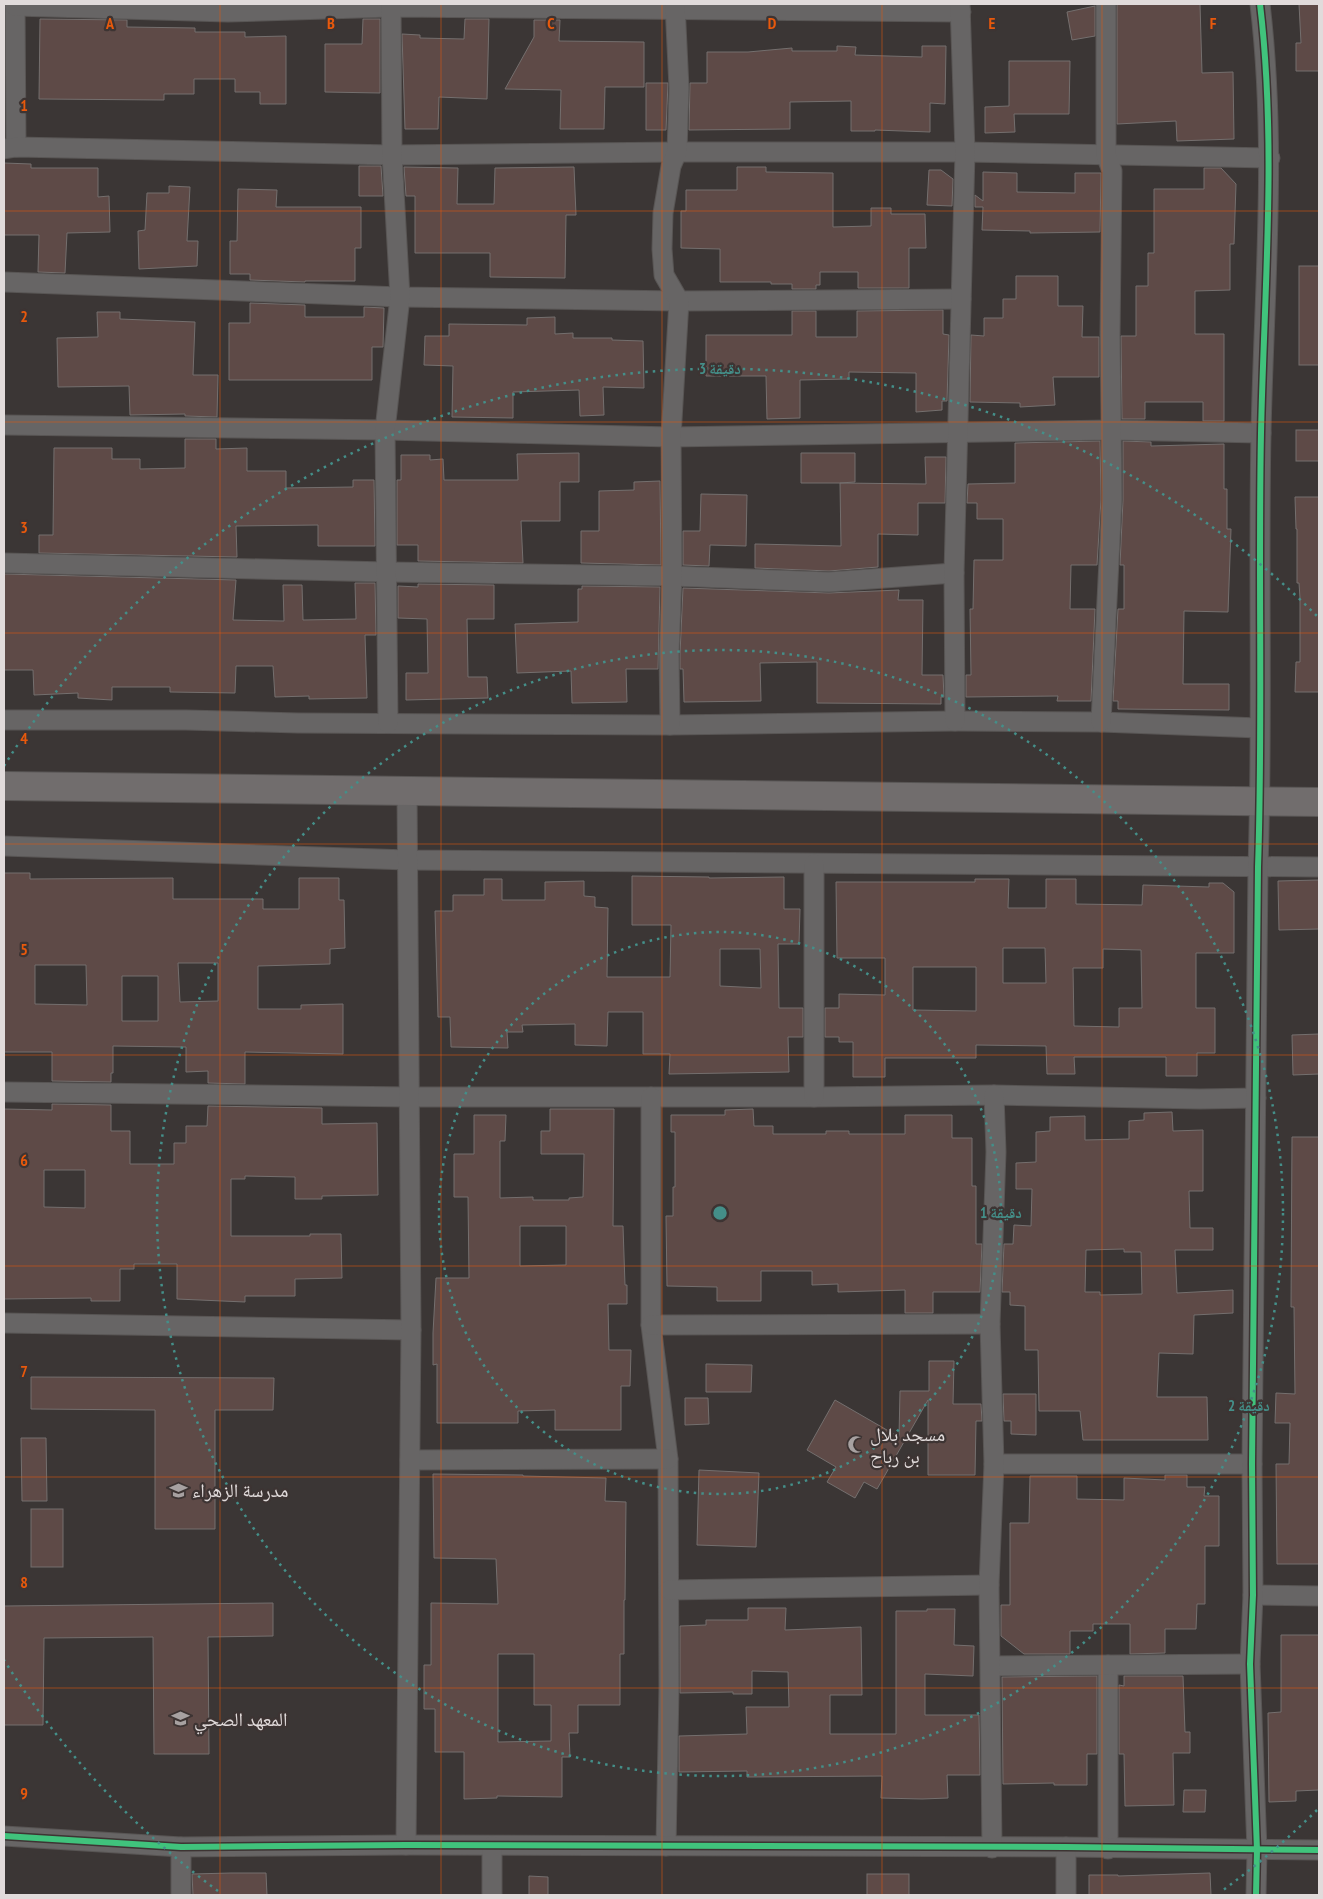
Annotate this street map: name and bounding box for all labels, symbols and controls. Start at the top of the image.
text: A [105,13,115,33]
text: B [327,13,335,33]
text: C [547,13,555,33]
text: D [768,13,777,33]
text: E [989,13,996,33]
text: F [1210,13,1217,33]
text: 1 [20,95,28,115]
text: 2 [20,306,28,326]
text: 3 دقيقة [699,359,741,378]
text: 3 [20,517,28,537]
text: 4 [20,728,28,748]
text: 5 [20,939,28,959]
text: 6 [20,1150,28,1170]
text: 1 دقيقة [980,1203,1022,1222]
centre of rings [711,1204,729,1222]
text: 7 [20,1361,28,1381]
text: 2 دقيقة [1228,1396,1270,1415]
place label: مسجد بلال بن رباح [870,1422,945,1468]
mosque icon: مسجد بلال بن رباح [846,1435,866,1455]
place label: مدرسة الزهراء [192,1478,289,1502]
school or university icon: مدرسة الزهراء [168,1480,188,1500]
text: 8 [20,1572,28,1592]
place label: المعهد الصحي [194,1707,288,1735]
school or university icon: المعهد الصحي [170,1709,190,1729]
text: 9 [20,1783,28,1803]

